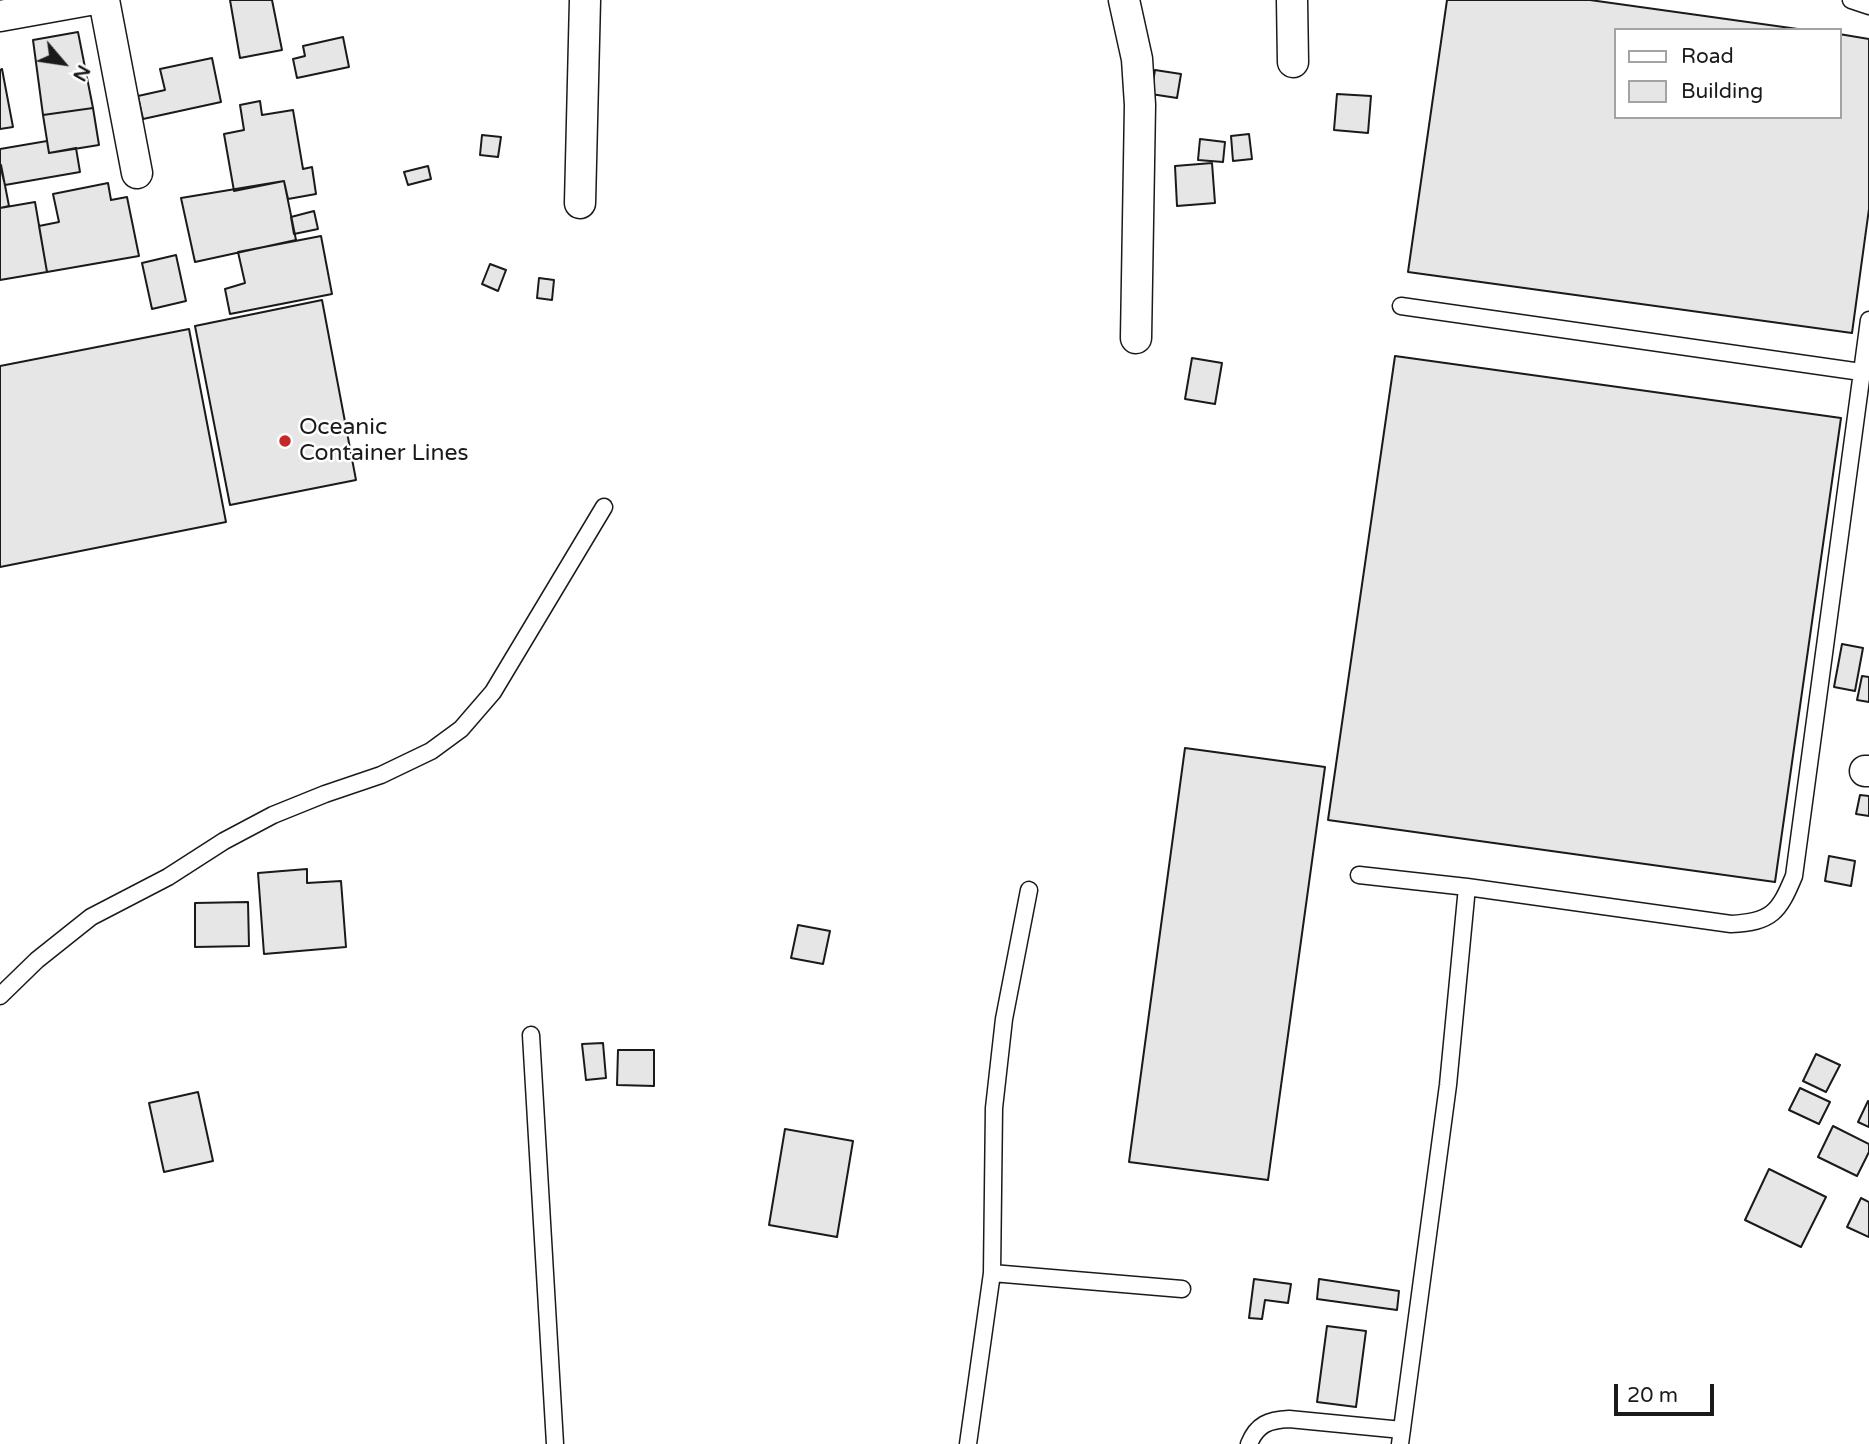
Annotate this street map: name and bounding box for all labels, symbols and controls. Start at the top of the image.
north arrow [28,28,98,98]
legend [1614,28,1841,119]
text: Road [1681,44,1734,69]
text: N [68,61,95,85]
text: Building [1681,79,1763,104]
place label: Oceanic Container Lines [299,414,469,468]
marker: Oceanic Container Lines [277,433,293,449]
scale bar [1617,1370,1717,1414]
text: 20 m [1627,1383,1678,1408]

